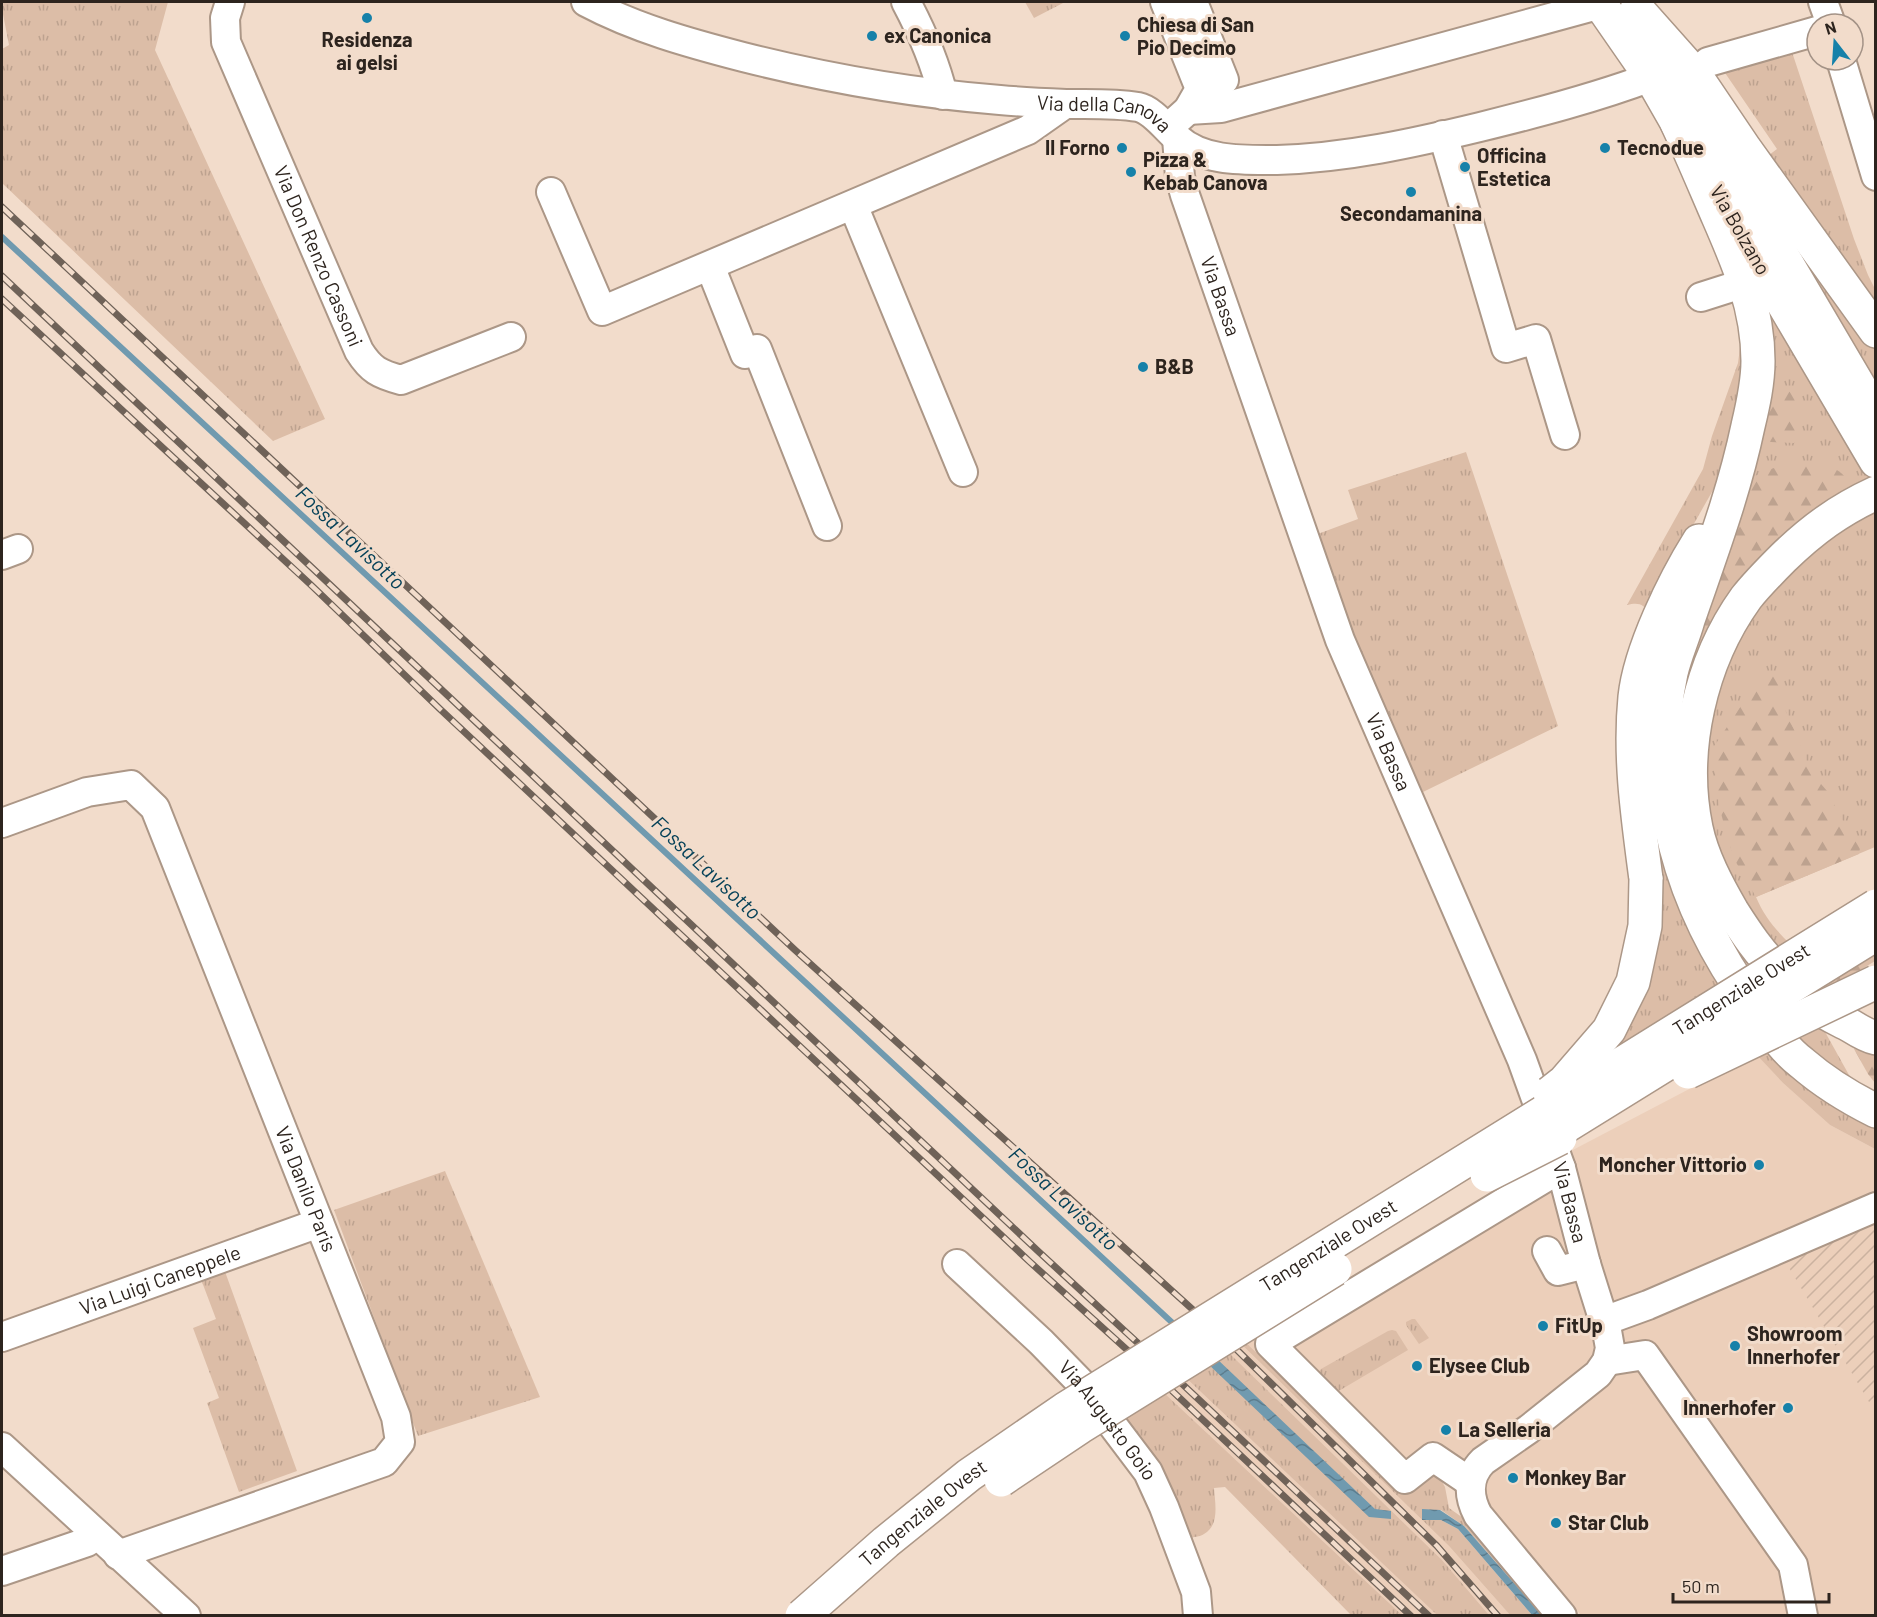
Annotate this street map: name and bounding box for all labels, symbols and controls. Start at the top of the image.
marker: Residenza ai gelsi [360,11,374,25]
place label: Chiesa di San Pio Decimo [1137,12,1254,59]
north arrow [1805,12,1865,72]
text: N [1823,17,1838,38]
place label: ex Canonica [884,23,991,47]
place label: Residenza ai gelsi [322,27,413,74]
marker: ex Canonica [865,29,879,43]
marker: Chiesa di San Pio Decimo [1118,29,1132,43]
street label: Via della Canova [1036,90,1177,137]
place label: Il Forno [1045,135,1110,159]
place label: Tecnodue [1617,135,1704,159]
marker: Il Forno [1115,141,1129,155]
marker: Tecnodue [1598,141,1612,155]
place label: Officina Estetica [1477,143,1551,190]
place label: Pizza & Kebab Canova [1143,147,1267,194]
marker: Officina Estetica [1458,160,1472,174]
street label: Via Don Renzo Cassoni [270,162,369,350]
marker: Pizza & Kebab Canova [1124,165,1138,179]
street label: Via Bolzano [1706,180,1776,279]
marker: Secondamanina [1404,185,1418,199]
place label: Secondamanina [1340,201,1482,225]
street label: Via Bassa [1196,253,1246,339]
place label: B&B [1155,354,1194,378]
marker: B&B [1136,360,1150,374]
water label: Fossa Lavisotto [291,480,411,594]
street label: Via Bassa [1362,709,1417,794]
water label: Fossa Lavisotto [647,810,767,924]
street label: Tangenziale Ovest [1668,937,1814,1040]
street label: Via Danilo Paris [271,1122,342,1255]
water label: Fossa Lavisotto [1004,1141,1124,1255]
place label: Moncher Vittorio [1599,1152,1747,1176]
street label: Via Bassa [1549,1158,1593,1245]
marker: Moncher Vittorio [1752,1158,1766,1172]
street label: Tangenziale Ovest [1255,1193,1401,1296]
street label: Via Luigi Caneppele [76,1239,244,1319]
place label: FitUp [1555,1313,1603,1337]
marker: FitUp [1536,1319,1550,1333]
place label: Showroom Innerhofer [1747,1321,1842,1368]
marker: Showroom Innerhofer [1728,1339,1742,1353]
place label: Elysee Club [1429,1353,1530,1377]
street label: Via Augusto Goio [1054,1355,1163,1484]
marker: Elysee Club [1410,1359,1424,1373]
place label: Innerhofer [1683,1395,1776,1419]
marker: Innerhofer [1781,1401,1795,1415]
place label: La Selleria [1458,1417,1551,1441]
marker: La Selleria [1439,1423,1453,1437]
street label: Tangenziale Ovest [854,1454,991,1571]
place label: Monkey Bar [1525,1465,1626,1489]
marker: Monkey Bar [1506,1471,1520,1485]
place label: Star Club [1568,1510,1649,1534]
marker: Star Club [1549,1516,1563,1530]
scale bar [1673,1566,1829,1604]
text: 50 m [1682,1575,1720,1597]

